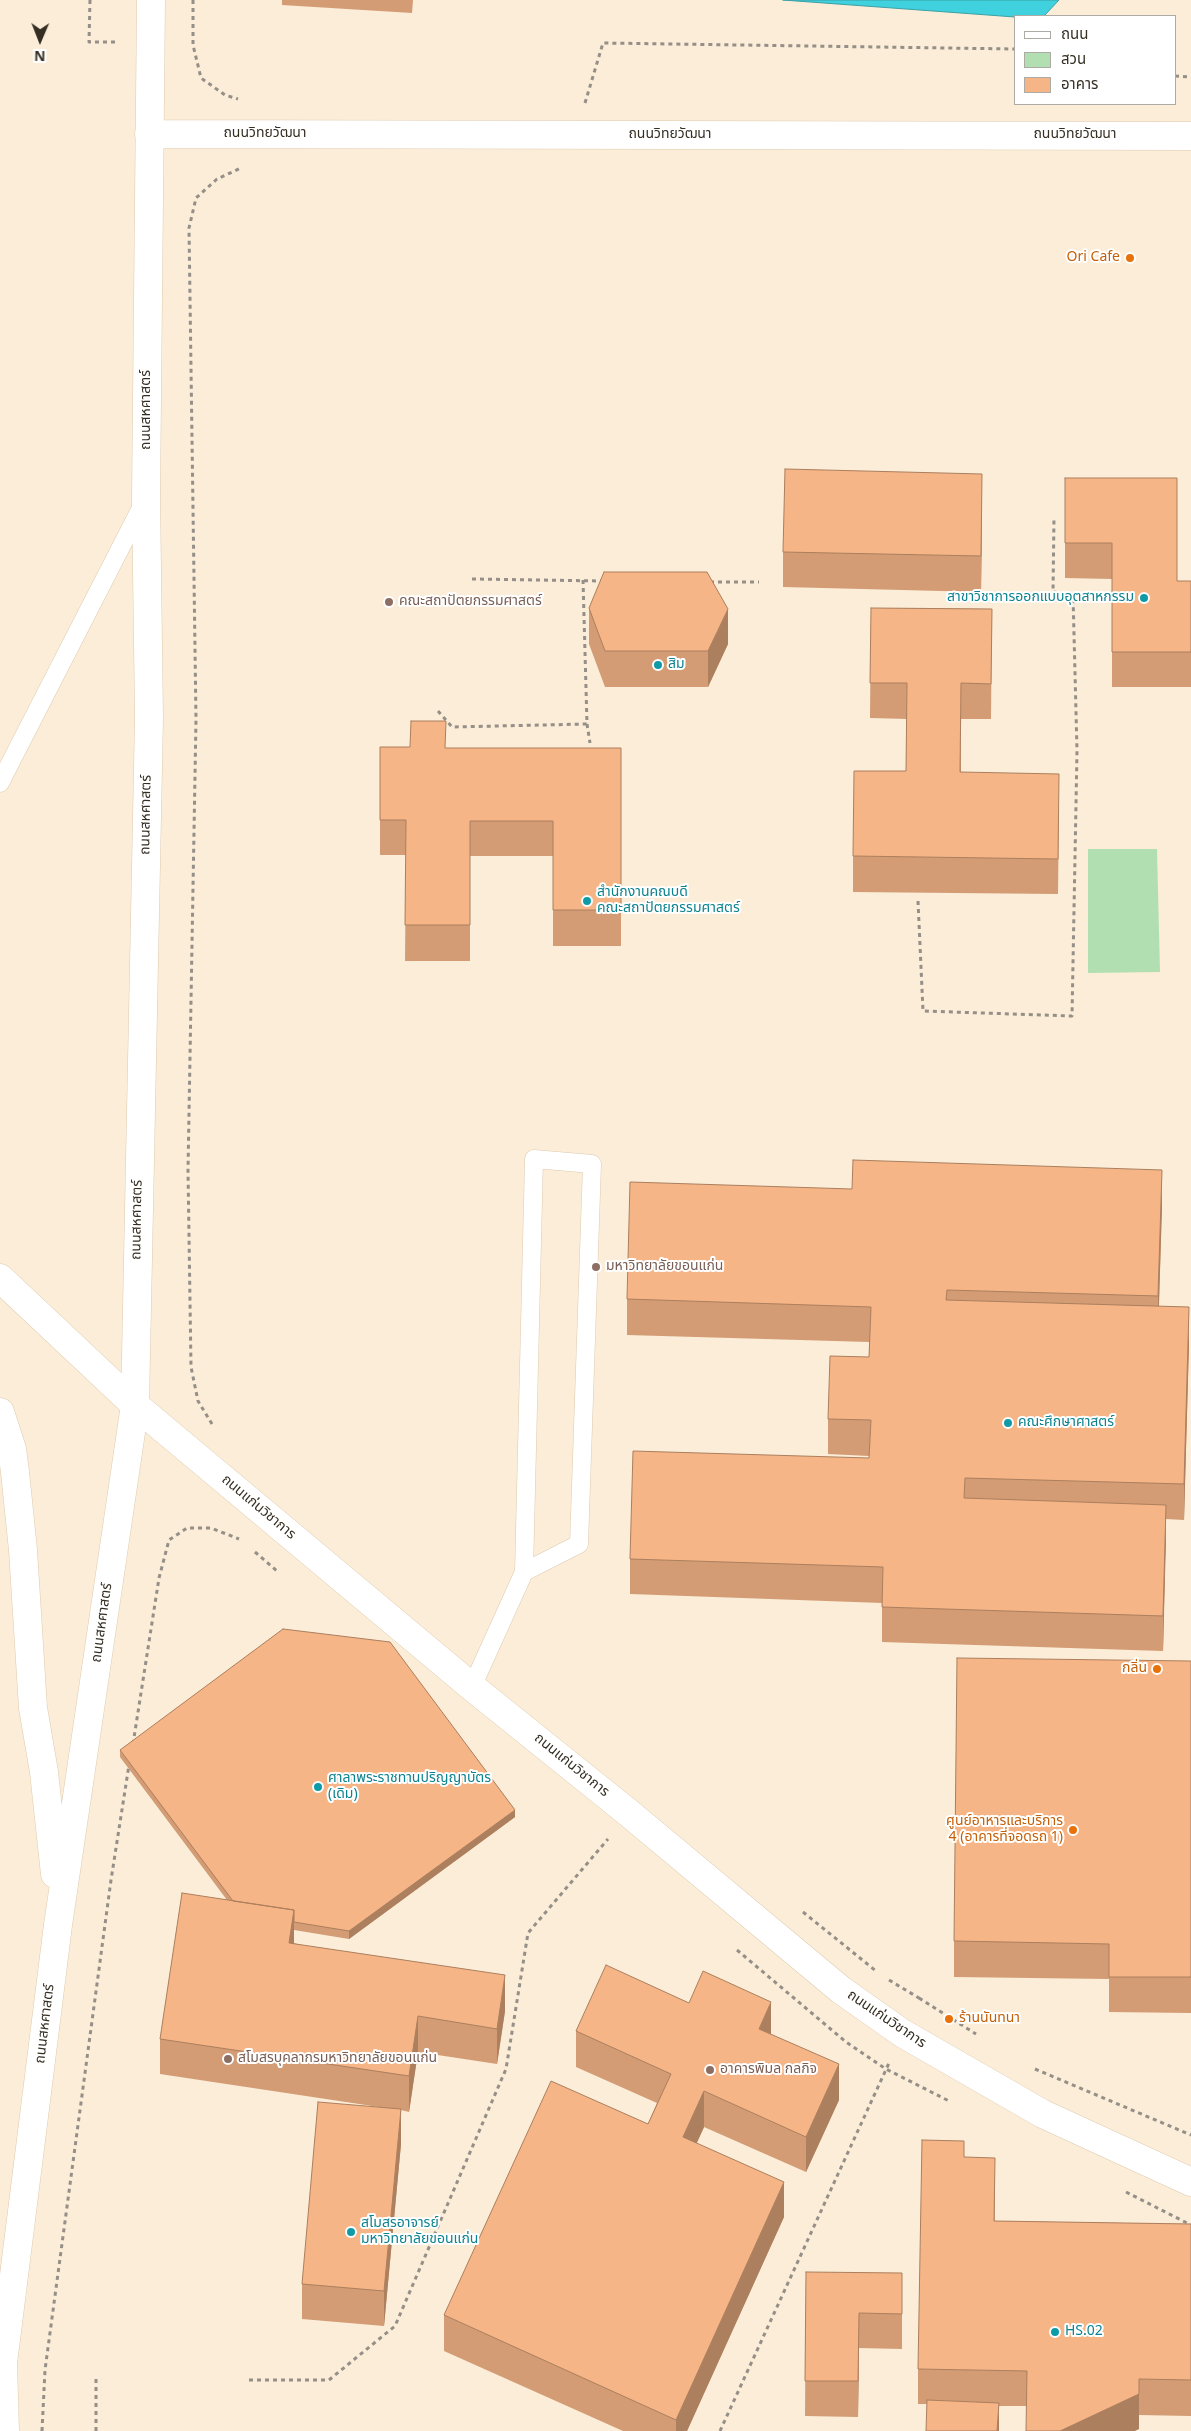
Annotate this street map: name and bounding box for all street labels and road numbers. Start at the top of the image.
street label: ถนนวิทยวัฒนา [223,126,307,142]
street label: ถนนวิทยวัฒนา [628,127,712,143]
street label: ถนนวิทยวัฒนา [1033,127,1117,143]
street label: ถนนสหศาสตร์ [139,370,155,450]
street label: ถนนสหศาสตร์ [138,775,156,855]
street label: ถนนสหศาสตร์ [129,1180,147,1260]
street label: ถนนแก่นวิชาการ [217,1472,299,1544]
street label: ถนนสหศาสตร์ [89,1582,117,1664]
street label: ถนนแก่นวิชาการ [530,1731,612,1801]
street label: ถนนสหศาสตร์ [33,1983,59,2065]
street label: ถนนแก่นวิชาการ [843,1987,929,2053]

